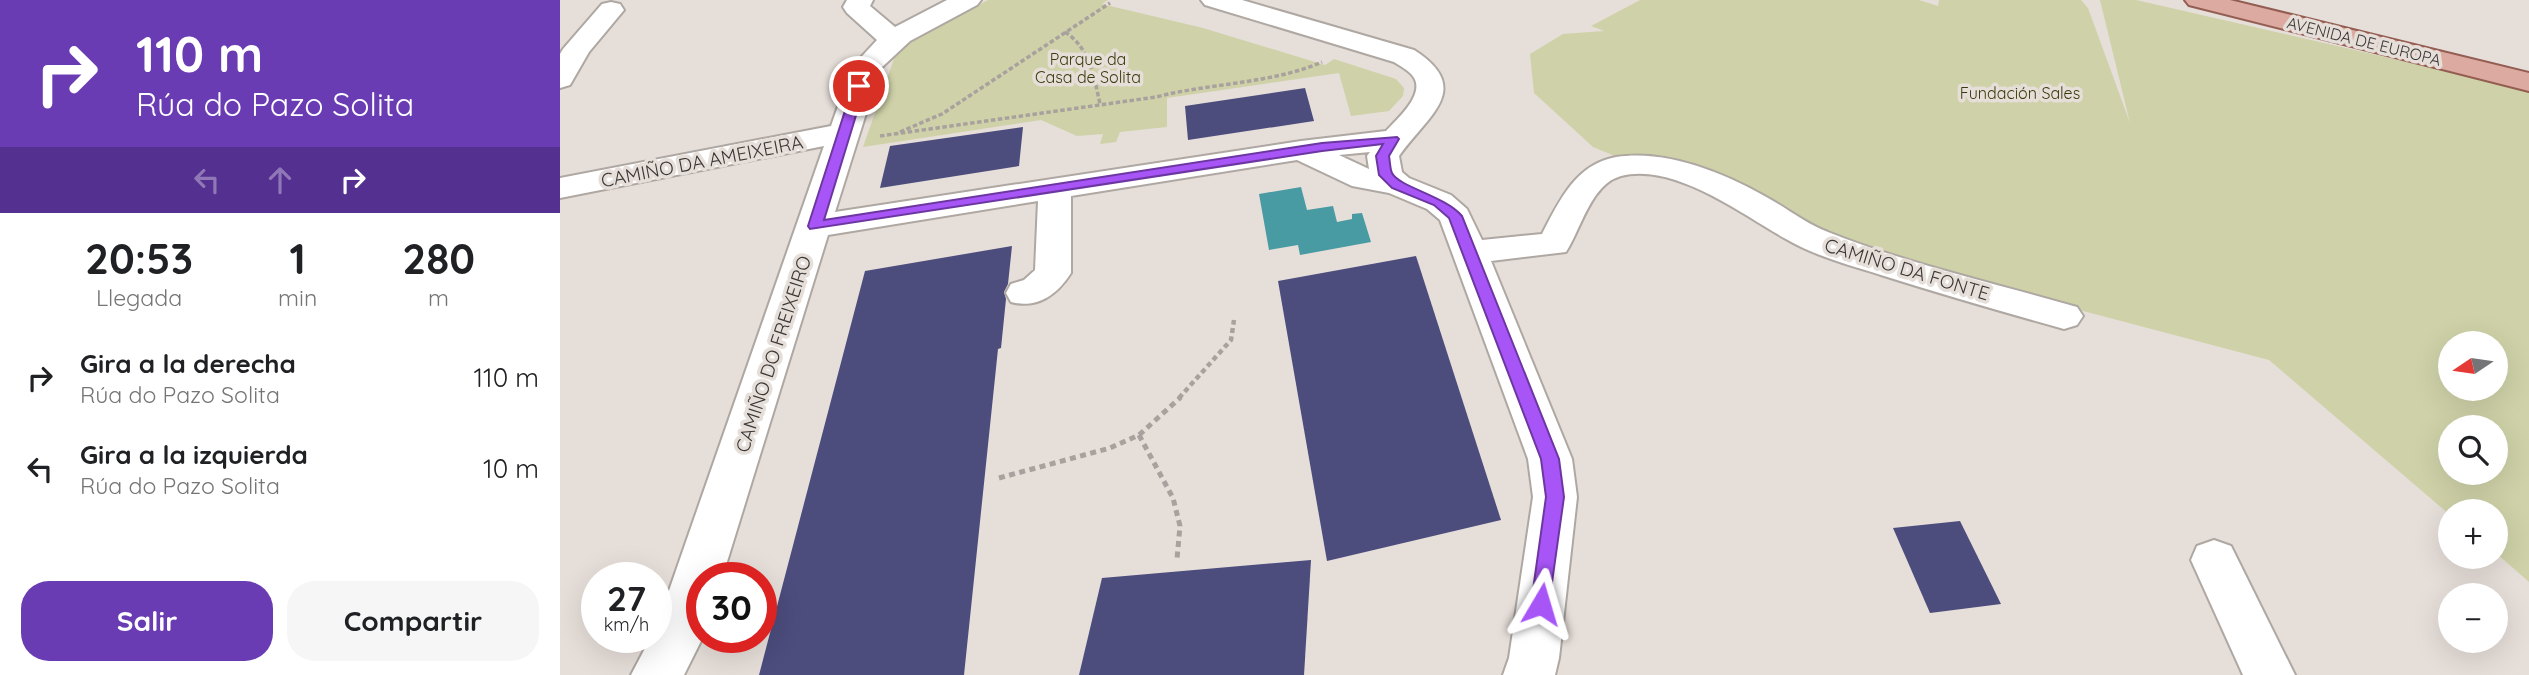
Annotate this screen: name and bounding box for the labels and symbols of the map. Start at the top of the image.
street label: AVENIDA DE EUROPA [2285,12,2443,70]
park label: Parque da Casa de Solita [1035,49,1141,87]
pin [829,56,889,116]
park label: Fundación Sales [1960,83,2080,103]
street label: CAMIÑO DA AMEIXEIRA [599,130,805,192]
street label: CAMIÑO DA FONTE [1822,233,1992,305]
street label: CAMIÑO DO FREIXEIRO [730,253,816,455]
north arrow [2438,331,2508,401]
speed limit sign: 30 [686,562,777,653]
position arrow [1504,567,1578,641]

